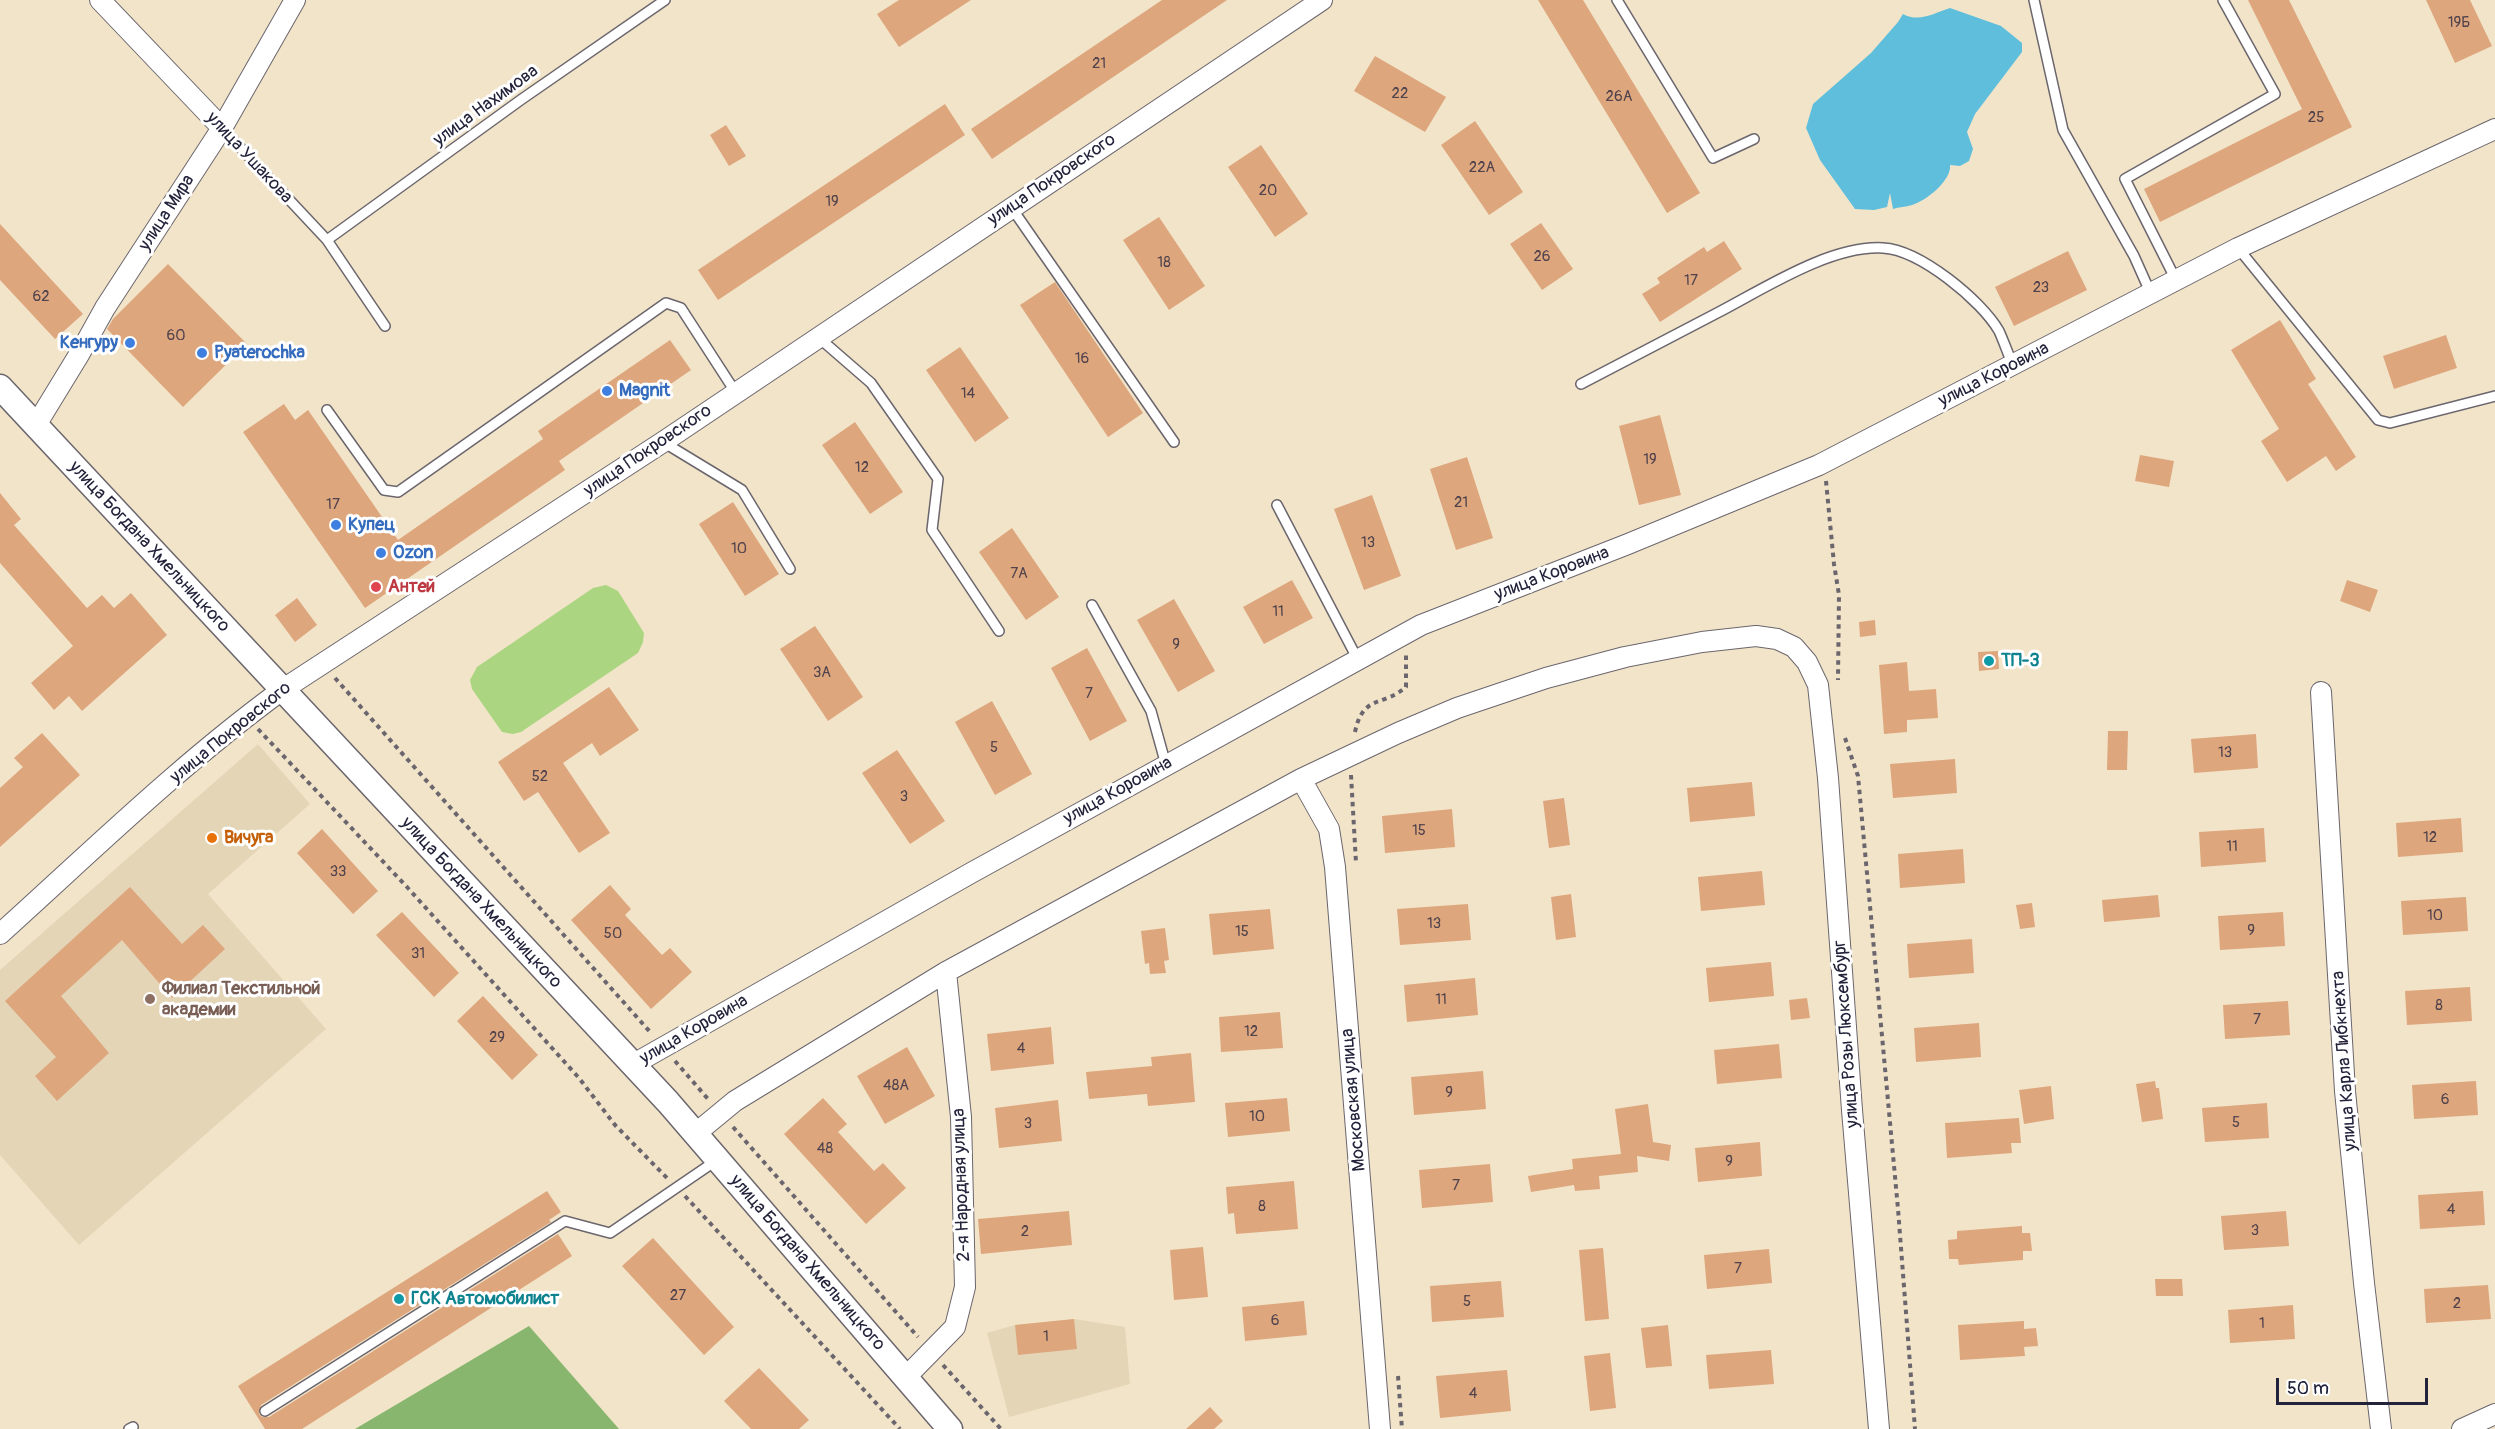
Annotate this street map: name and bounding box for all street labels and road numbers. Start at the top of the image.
street label: улица Нахимова [429,61,543,151]
street label: улица Ушакова [201,108,297,208]
street label: улица Покровского [984,129,1120,231]
street label: улица Мира [134,171,200,255]
street label: улица Коровина [1935,338,2053,412]
street label: улица Покровского [580,400,716,502]
street label: улица Богдана Хмельницкого [64,457,234,637]
street label: улица Коровина [1492,542,1612,606]
street label: улица Покровского [166,678,296,788]
street label: улица Коровина [1060,752,1176,830]
street label: улица Богдана Хмельницкого [396,813,566,993]
street label: улица Розы Люксембург [1830,939,1864,1129]
street label: улица Карла Либкнехта [2328,970,2362,1152]
street label: улица Коровина [636,990,752,1070]
street label: Московская улица [1337,1028,1371,1172]
street label: 2-я Народная улица [949,1108,975,1262]
street label: улица Богдана Хмельницкого [725,1171,889,1355]

